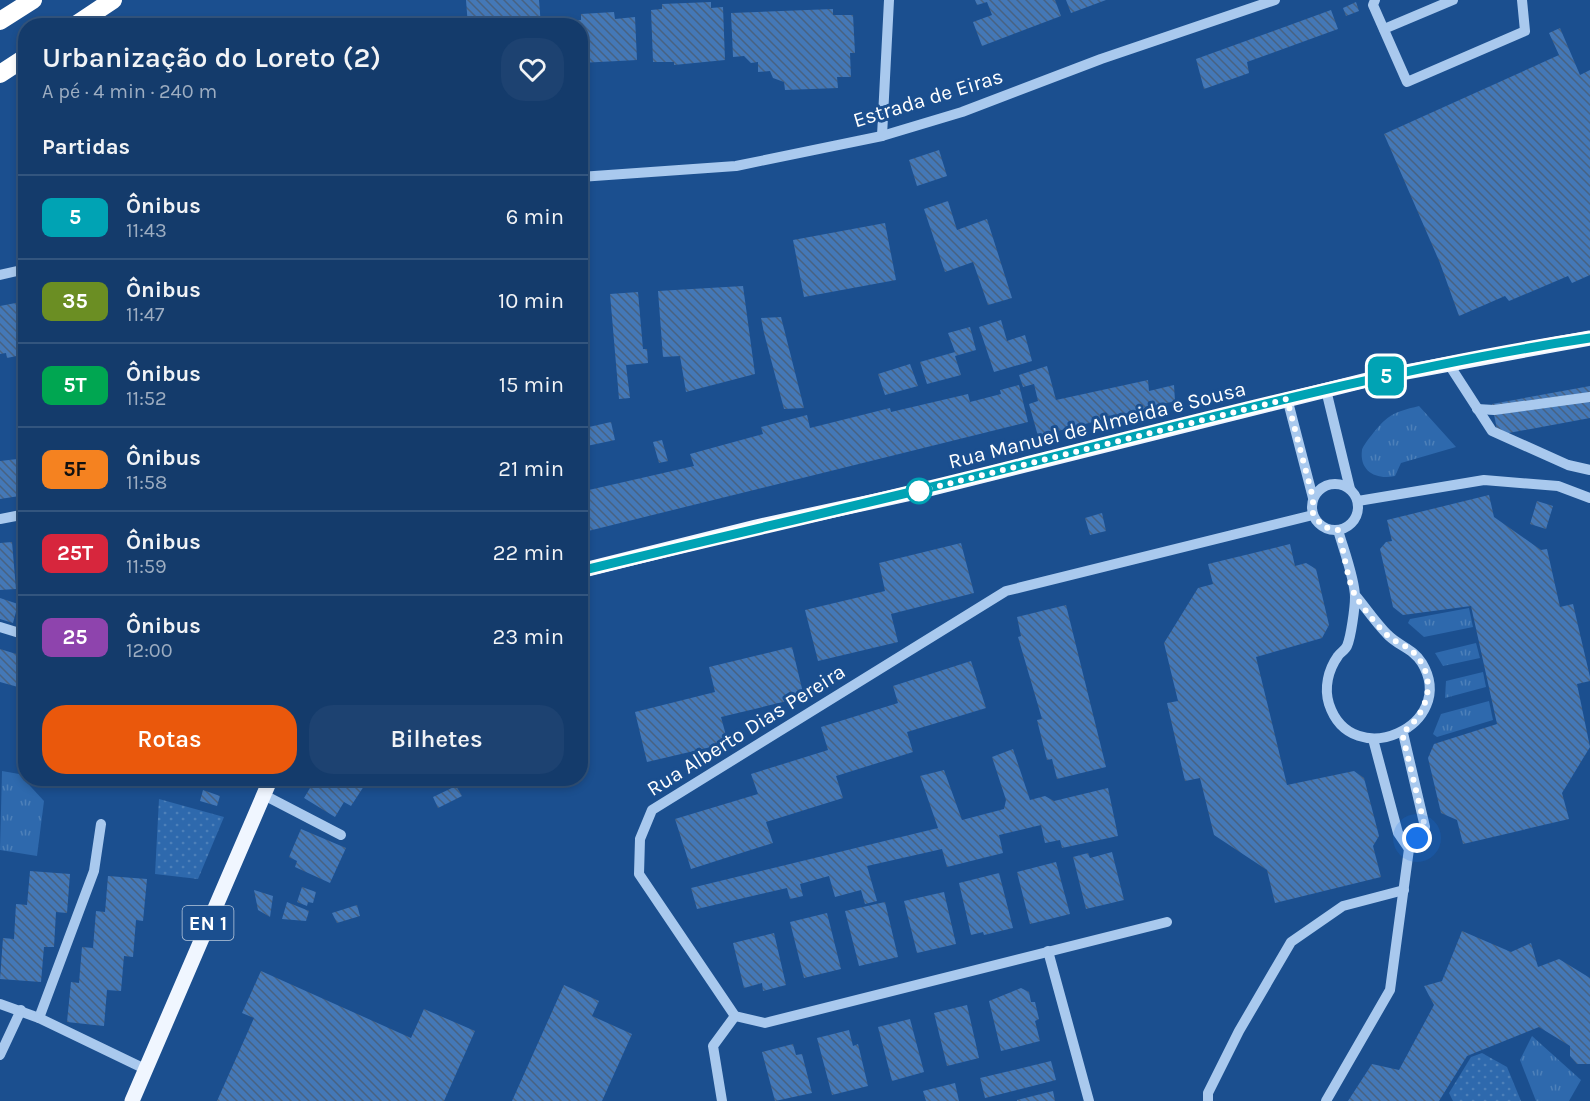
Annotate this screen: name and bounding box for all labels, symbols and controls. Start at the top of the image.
button: heart [501,38,564,101]
text: Urbanização do Loreto (2) [42,41,381,74]
street label: Estrada de Eiras [850,64,1006,132]
text: A pé · 4 min · 240 m [42,80,217,103]
text: Partidas [42,134,130,160]
text: Ônibus [126,193,201,219]
text: 6 min [506,204,564,230]
text: 5 [69,205,81,229]
text: 11:43 [126,219,167,242]
text: Ônibus [126,277,201,303]
text: 10 min [498,288,564,314]
text: 35 [62,289,88,313]
text: 11:47 [126,303,164,326]
line badge: 5 [1366,356,1406,395]
text: Ônibus [126,361,201,387]
text: 5 [1380,364,1392,388]
text: 15 min [499,372,564,398]
text: 5T [63,373,87,397]
street label: Rua Manuel de Almeida e Sousa [946,376,1248,474]
text: 11:52 [126,387,167,410]
text: Ônibus [126,445,201,471]
text: 21 min [498,456,564,482]
text: 5F [63,457,87,481]
text: 11:58 [126,471,167,494]
unlabelled marker [906,478,932,504]
text: Ônibus [126,529,201,555]
text: 22 min [493,540,564,566]
text: 25T [57,541,93,565]
text: 11:59 [126,555,167,578]
text: Ônibus [126,613,201,639]
text: 23 min [493,624,564,650]
text: 25 [63,625,87,649]
text: 12:00 [126,639,173,662]
street label: Rua Alberto Dias Pereira [642,659,850,801]
button: Rotas [42,705,297,774]
button: Bilhetes [309,705,564,774]
your location [1402,823,1432,853]
road number: EN 1 [182,906,234,940]

